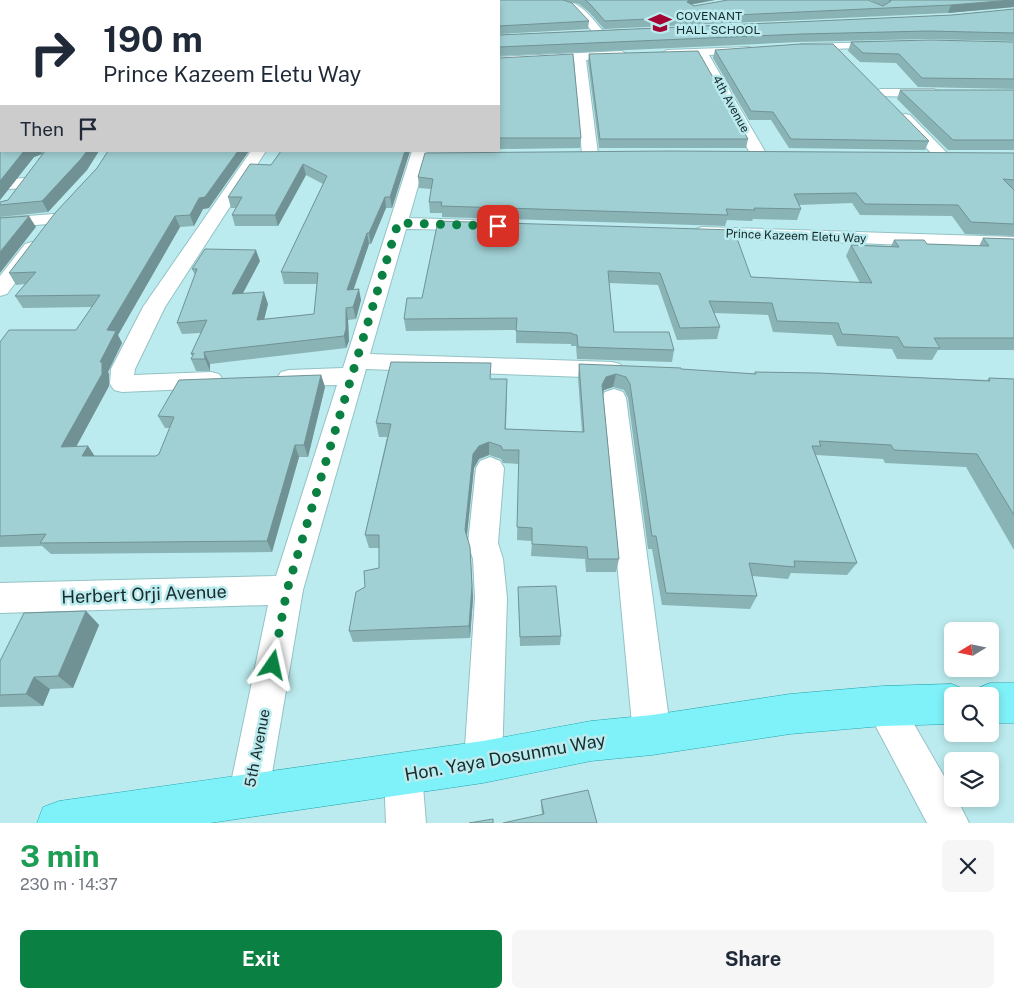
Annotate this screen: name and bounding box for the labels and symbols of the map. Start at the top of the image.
place label: COVENANT HALL SCHOOL [676,9,760,37]
school or university icon: COVENANT HALL SCHOOL [647,10,673,36]
street label: 4th Avenue [710,73,753,135]
pin [477,205,519,247]
street label: Prince Kazeem Eletu Way [725,227,867,245]
street label: Herbert Orji Avenue [61,581,227,607]
north arrow [944,622,999,678]
position arrow [246,638,298,690]
street label: 5th Avenue [241,707,273,789]
street label: Hon. Yaya Dosunmu Way [403,729,608,785]

